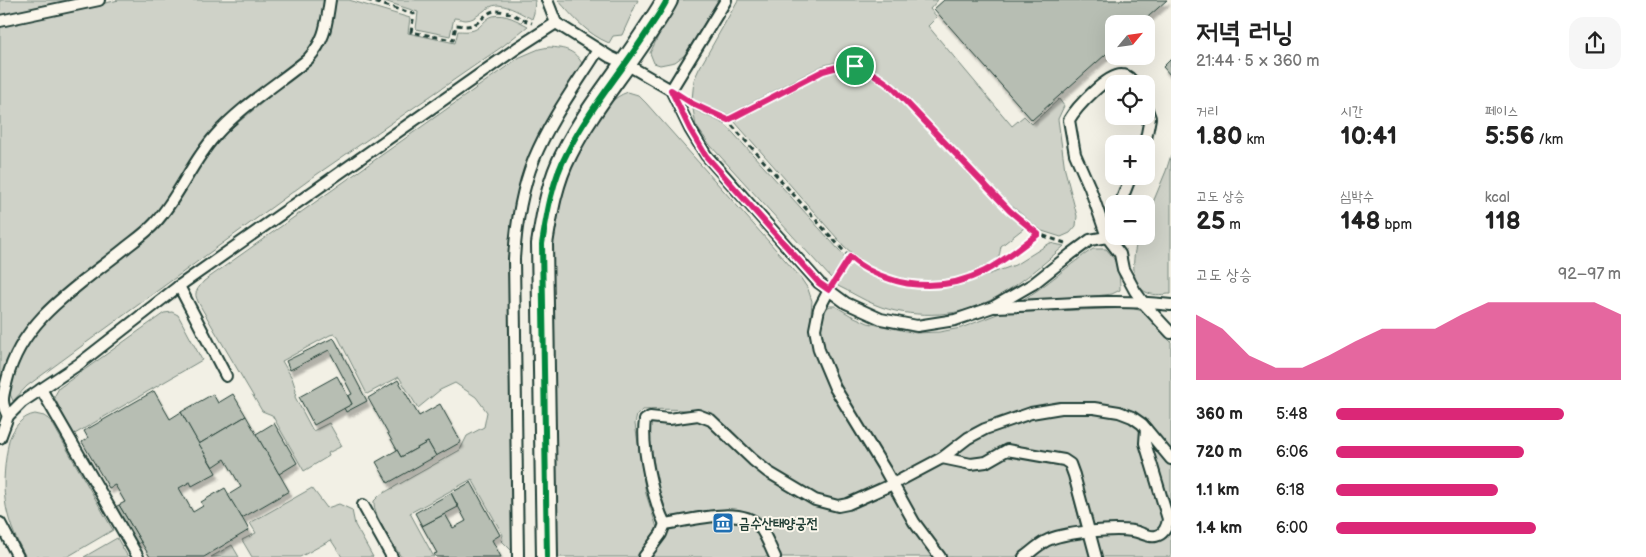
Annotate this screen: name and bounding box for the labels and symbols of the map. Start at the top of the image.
north arrow [1105,15,1155,65]
pin [834,45,876,87]
museum icon: 금수산태양궁전 [711,511,735,535]
place label: 금수산태양궁전 [739,515,818,532]

